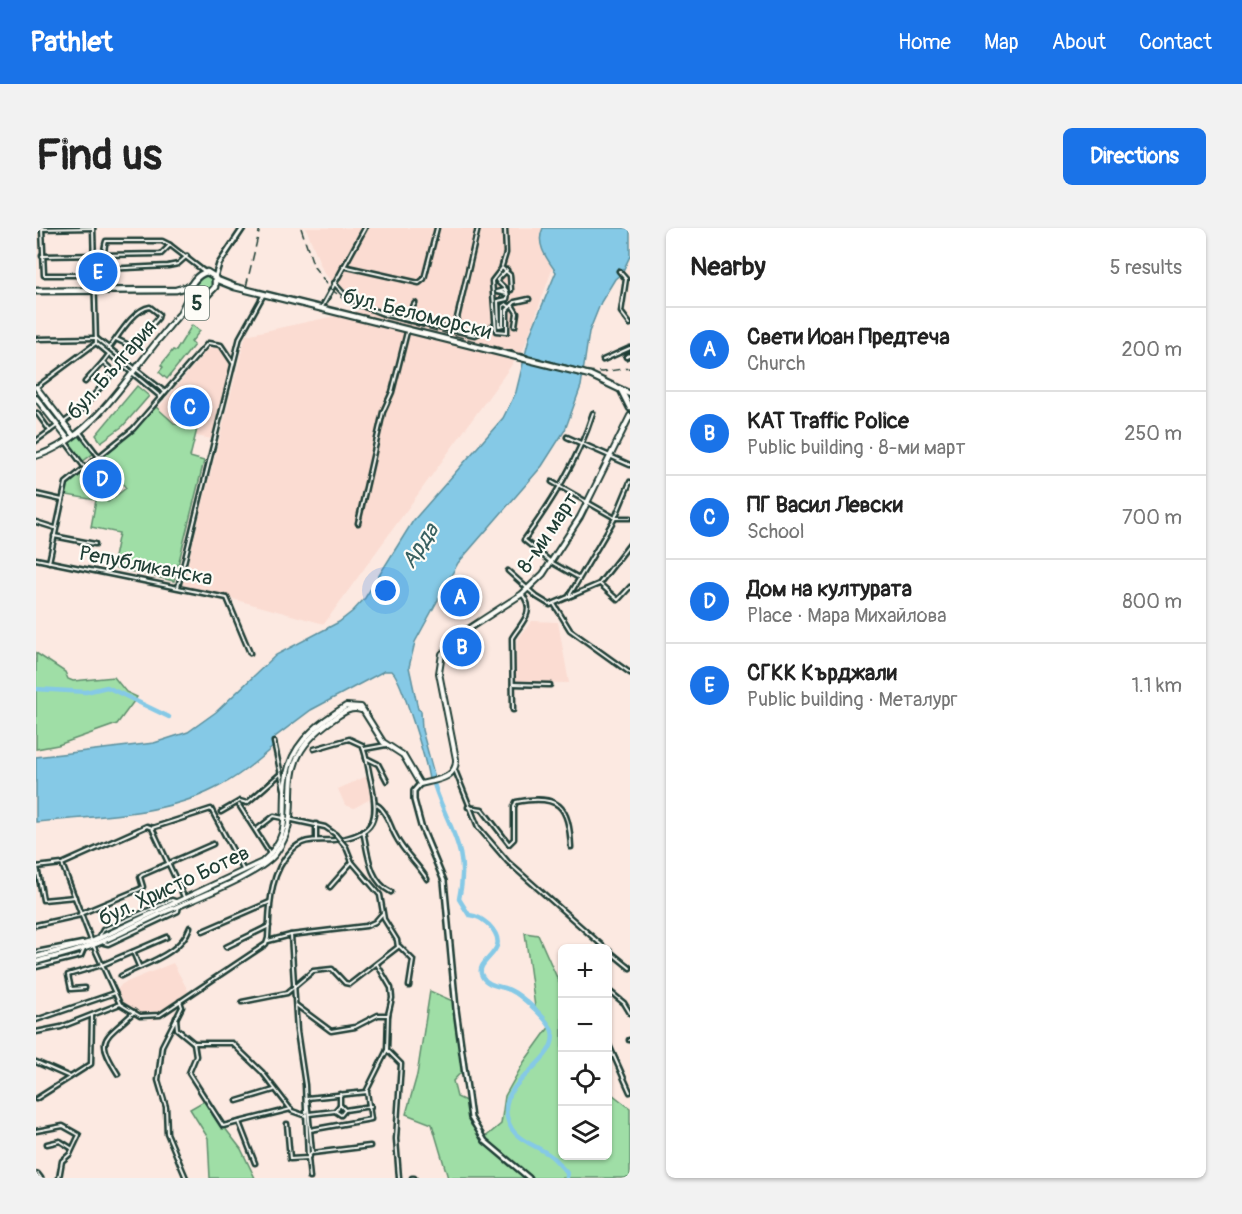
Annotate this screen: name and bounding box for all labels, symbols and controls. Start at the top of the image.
text: Pathlet [30,25,113,60]
text: Home [898,29,951,56]
text: Map [984,29,1019,56]
text: About [1052,29,1106,56]
text: Contact [1139,29,1212,56]
button: Directions [1063,128,1206,185]
text: Find us [36,130,162,182]
pin: E [78,250,118,294]
text: Nearby [690,251,766,283]
text: 5 results [1110,255,1182,280]
street label: бул. Беломорски [340,282,494,346]
road number: 5 [185,286,209,320]
street label: бул. България [61,314,163,426]
text: Свети Иоан Предтеча [747,323,950,351]
text: A [703,337,716,362]
text: 200 m [1121,337,1182,362]
text: Church [747,351,805,376]
pin: C [170,384,210,429]
text: KAT Traffic Police [747,407,909,435]
text: B [704,421,715,446]
text: 250 m [1124,421,1182,446]
text: Public building · 8-ми март [747,435,966,460]
pin: D [82,456,122,502]
street label: 8-ми март [511,487,585,578]
text: ПГ Васил Левски [747,491,903,519]
text: C [703,505,716,530]
text: 700 m [1122,505,1182,530]
water label: Арда [395,517,446,574]
text: School [747,519,804,544]
street label: Републиканска [77,540,215,592]
pin: A [440,574,480,620]
text: Дом на културата [747,575,912,603]
your location [371,576,400,605]
text: D [703,589,716,614]
text: 800 m [1123,589,1182,614]
text: Place · Мара Михайлова [747,603,947,628]
pin: B [442,624,482,670]
text: СГКК Кърджали [747,659,897,687]
text: E [704,673,715,698]
text: 1.1 km [1132,673,1182,698]
text: Public building · Металург [747,687,958,712]
street label: бул. Христо Ботев [94,839,254,933]
map controls [558,944,612,1160]
button: + [558,944,612,998]
button: − [558,998,612,1052]
button: locate [558,1052,612,1106]
button: layers [558,1106,612,1160]

